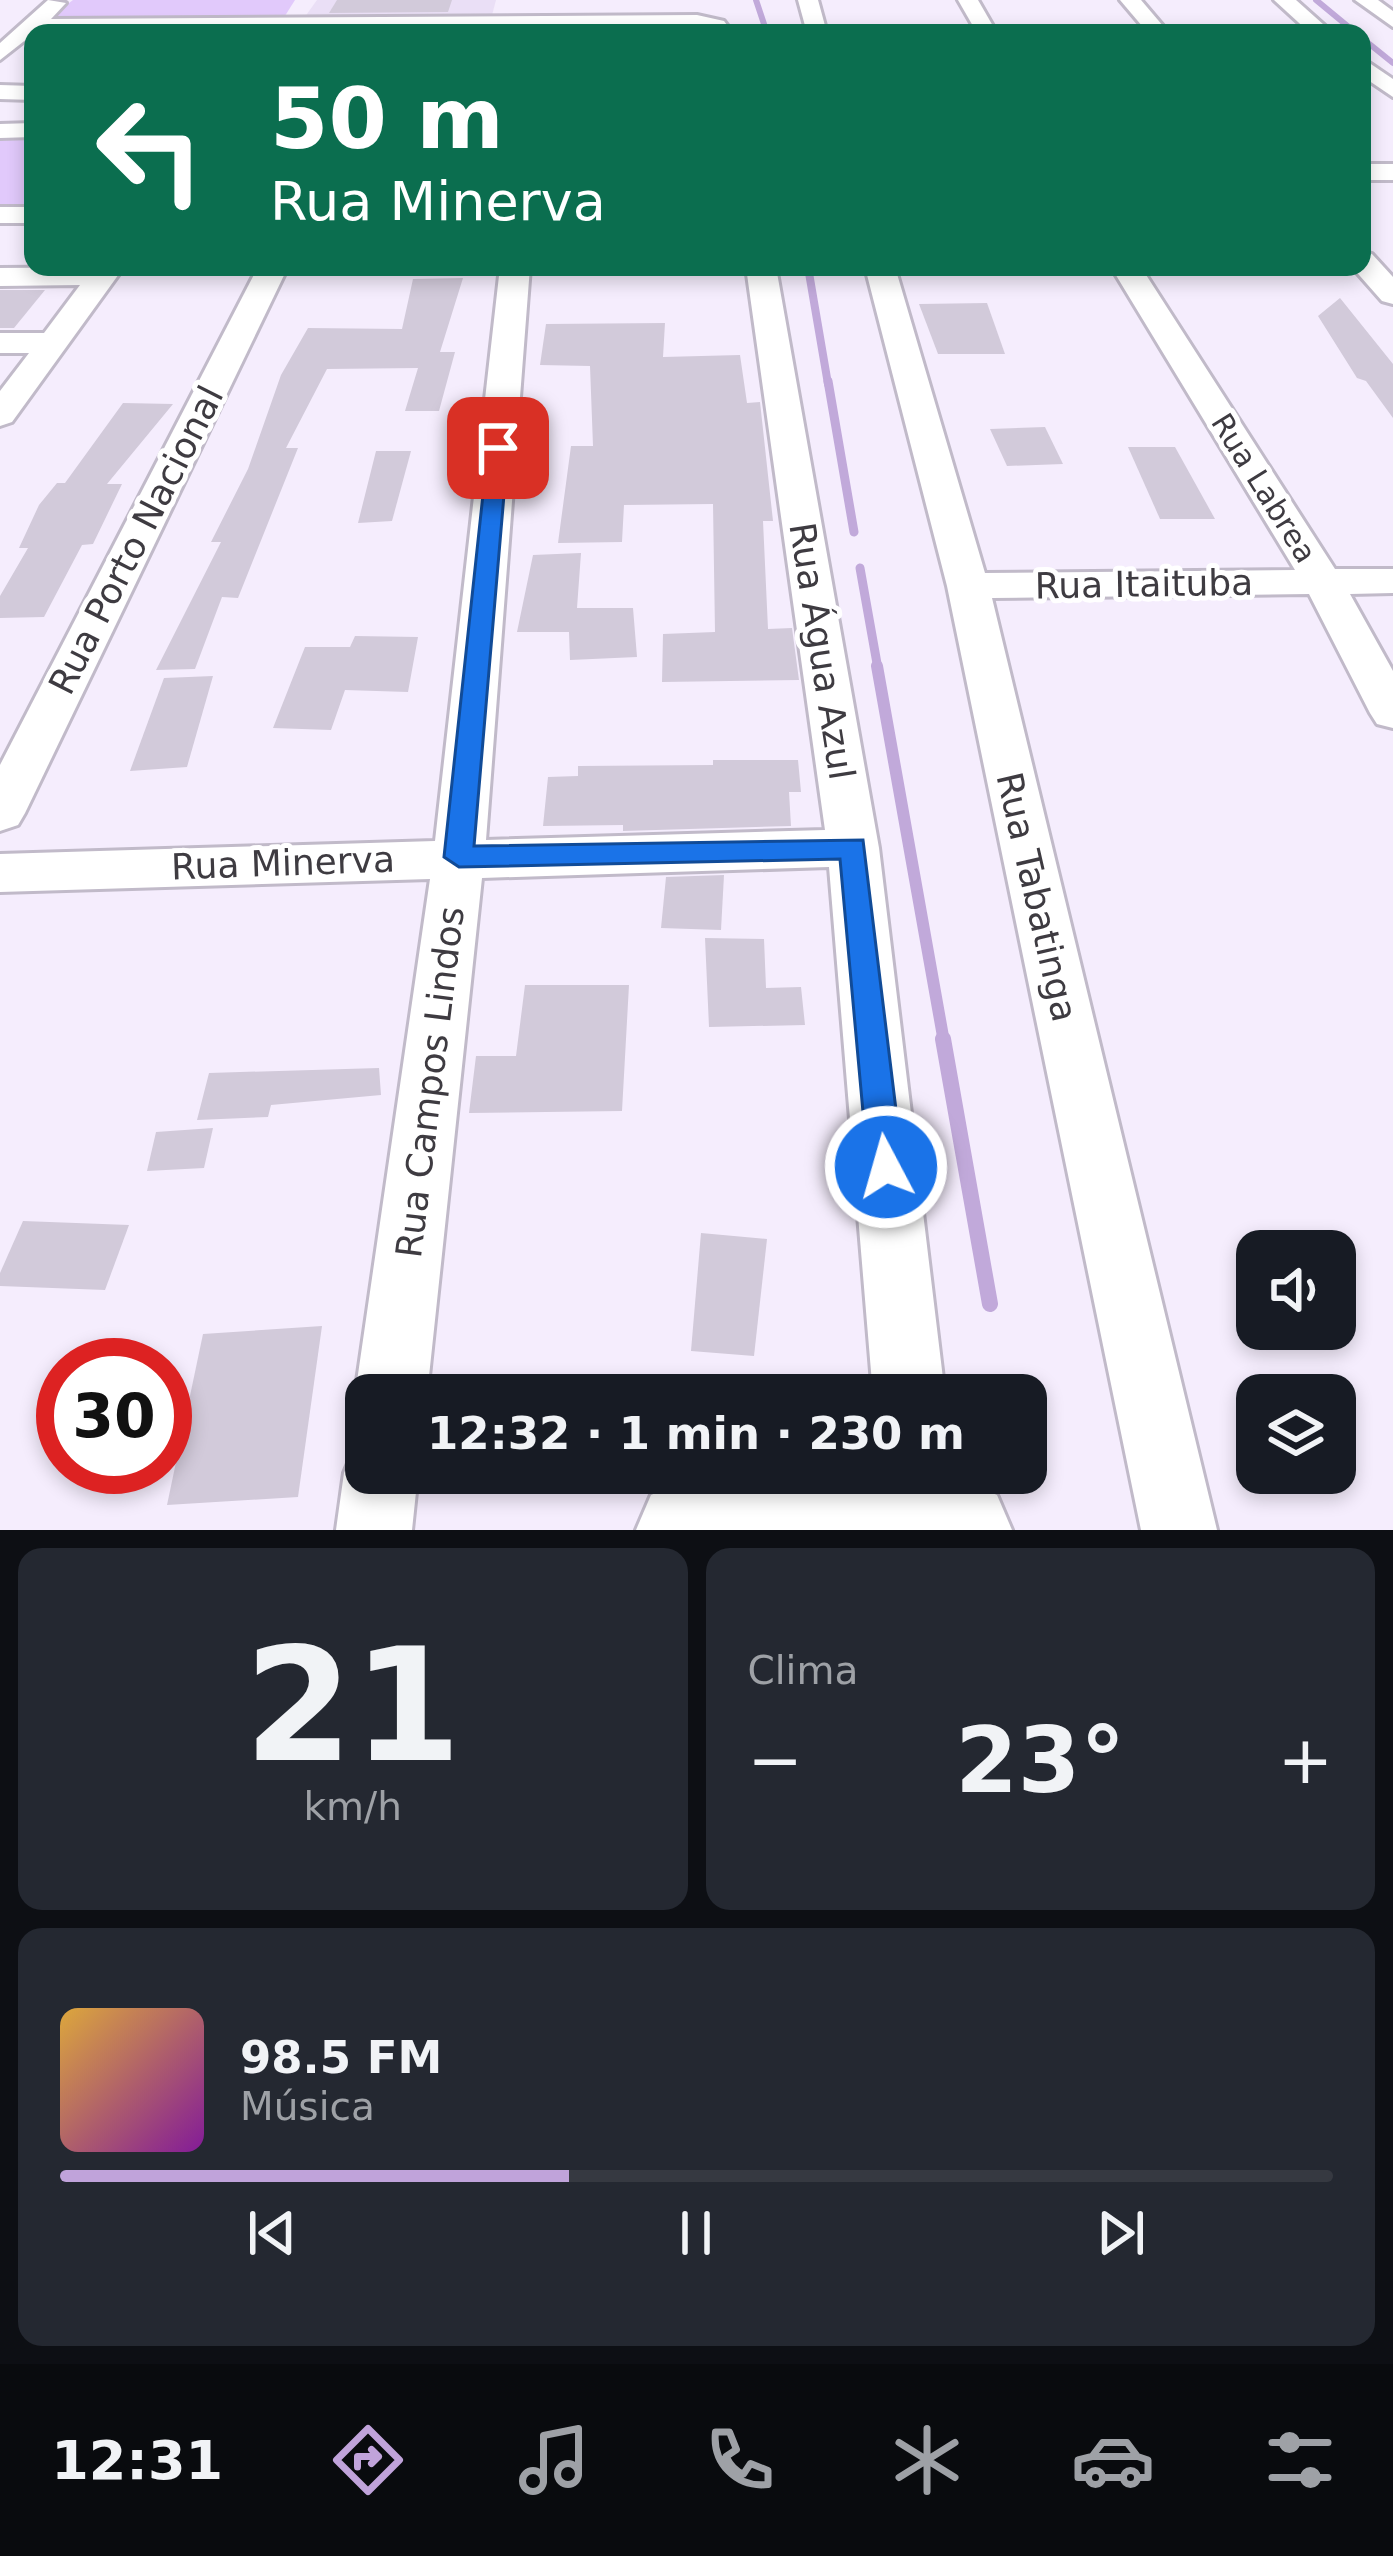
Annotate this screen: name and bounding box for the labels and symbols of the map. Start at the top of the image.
street label: Rua Porto Nacional [40,379,232,701]
pin [447,397,549,499]
street label: Rua Labrea [1204,407,1324,569]
street label: Rua Água Azul [781,519,863,783]
street label: Rua Itaituba [1034,562,1254,606]
street label: Rua Tabatinga [988,768,1086,1026]
street label: Rua Minerva [170,839,396,887]
street label: Rua Campos Lindos [388,904,472,1260]
position arrow [823,1104,949,1230]
speed limit sign: 30 [36,1338,192,1494]

